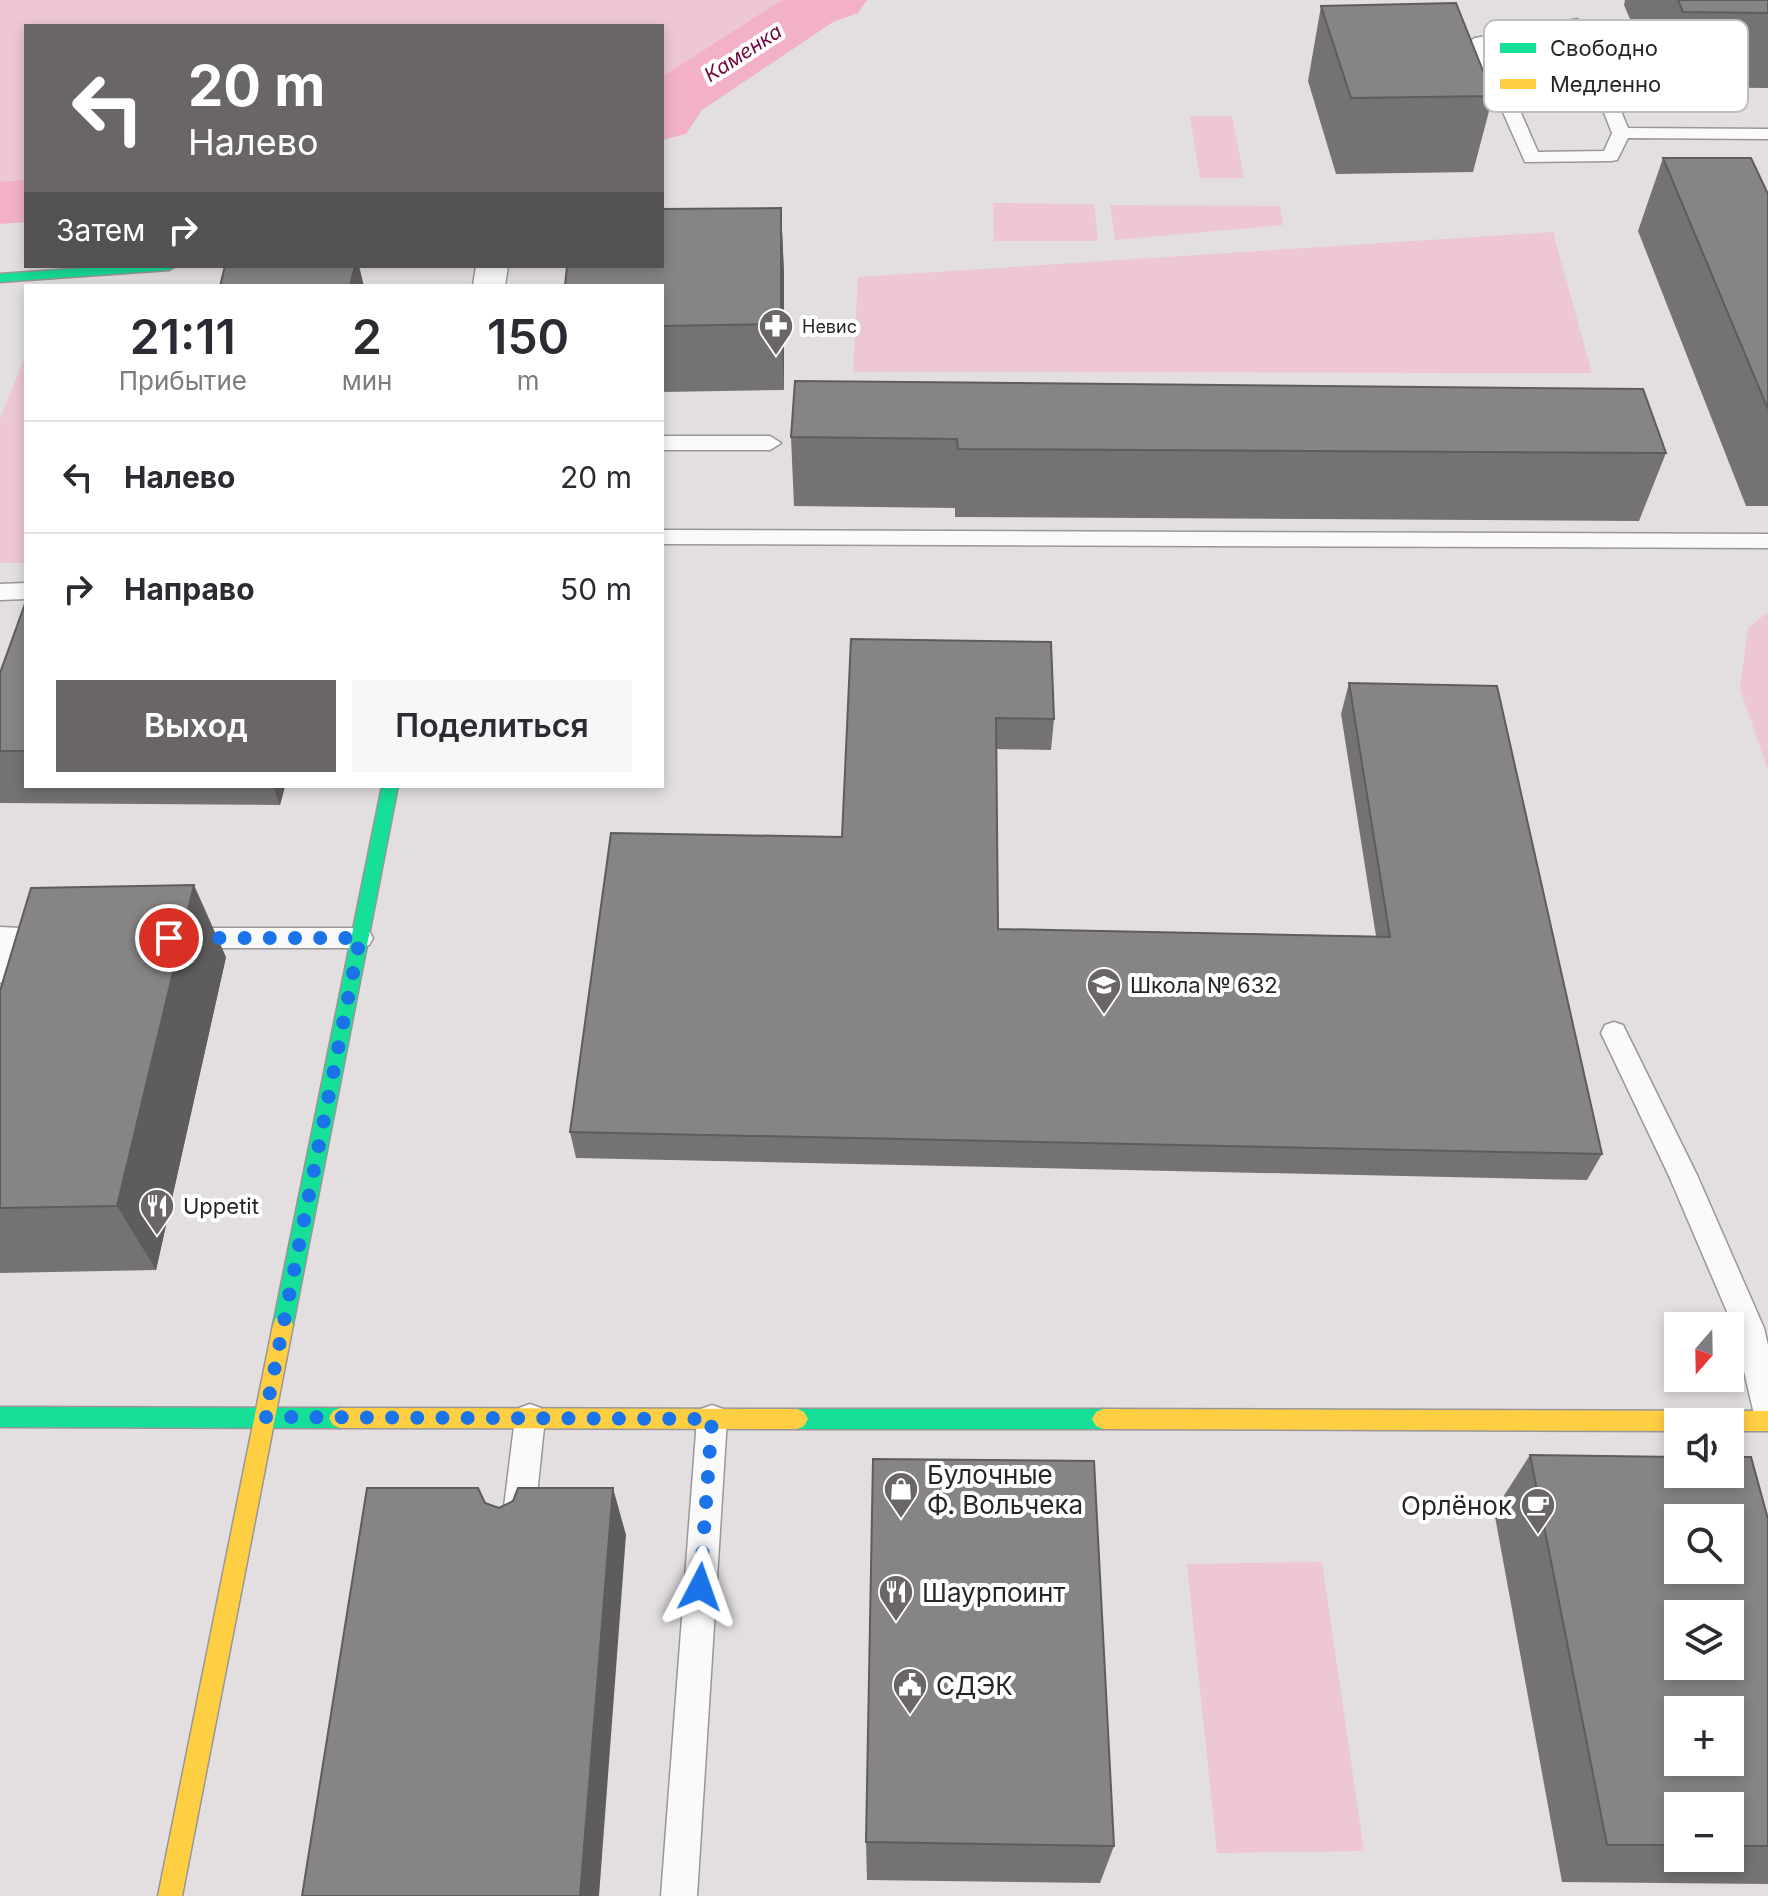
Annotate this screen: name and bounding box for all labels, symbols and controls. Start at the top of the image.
water label: Каменка [700,19,786,87]
legend [1484,20,1748,112]
text: Свободно [1550,35,1658,61]
text: 20 m [188,52,325,120]
icon: left [56,56,160,160]
text: Медленно [1550,71,1661,97]
text: Налево [188,120,319,164]
icon: right [161,208,205,252]
text: Затем [56,212,145,248]
text: 21:11 [130,307,236,366]
text: 2 [352,307,382,366]
text: 150 [487,307,569,366]
pharmacy icon: Невис [757,307,795,357]
place label: Невис [802,316,857,337]
text: Прибытие [119,365,247,396]
text: мин [342,365,392,396]
text: m [517,365,540,396]
icon: left [56,455,100,499]
text: Налево [124,459,236,495]
text: 20 m [560,459,632,495]
icon: right [56,567,100,611]
text: Направо [124,571,255,607]
text: 50 m [560,571,632,607]
button: Выход [56,680,336,772]
button: Поделиться [352,680,632,772]
pin [135,904,203,972]
icon: arrive [147,916,191,960]
school or university icon: Школа № 632 [1085,966,1123,1016]
place label: Школа № 632 [1130,972,1278,998]
restaurant icon: Uppetit [138,1187,176,1237]
place label: Uppetit [183,1193,259,1219]
north arrow [1664,1312,1744,1392]
map controls [1664,1312,1744,1872]
button: sound [1664,1408,1744,1488]
place label: Булочные Ф. Вольчека [927,1459,1083,1520]
shop icon: Булочные Ф. Вольчека [882,1470,920,1520]
cafe icon: Орлёнок [1519,1486,1557,1536]
place label: Орлёнок [1401,1490,1512,1521]
button: search [1664,1504,1744,1584]
position arrow [658,1545,742,1629]
restaurant icon: Шаурпоинт [877,1573,915,1623]
place label: Шаурпоинт [922,1577,1065,1608]
button: layers [1664,1600,1744,1680]
public building icon: СДЭК [891,1666,929,1716]
place label: СДЭК [936,1670,1013,1701]
button: + [1664,1696,1744,1776]
button: − [1664,1792,1744,1872]

